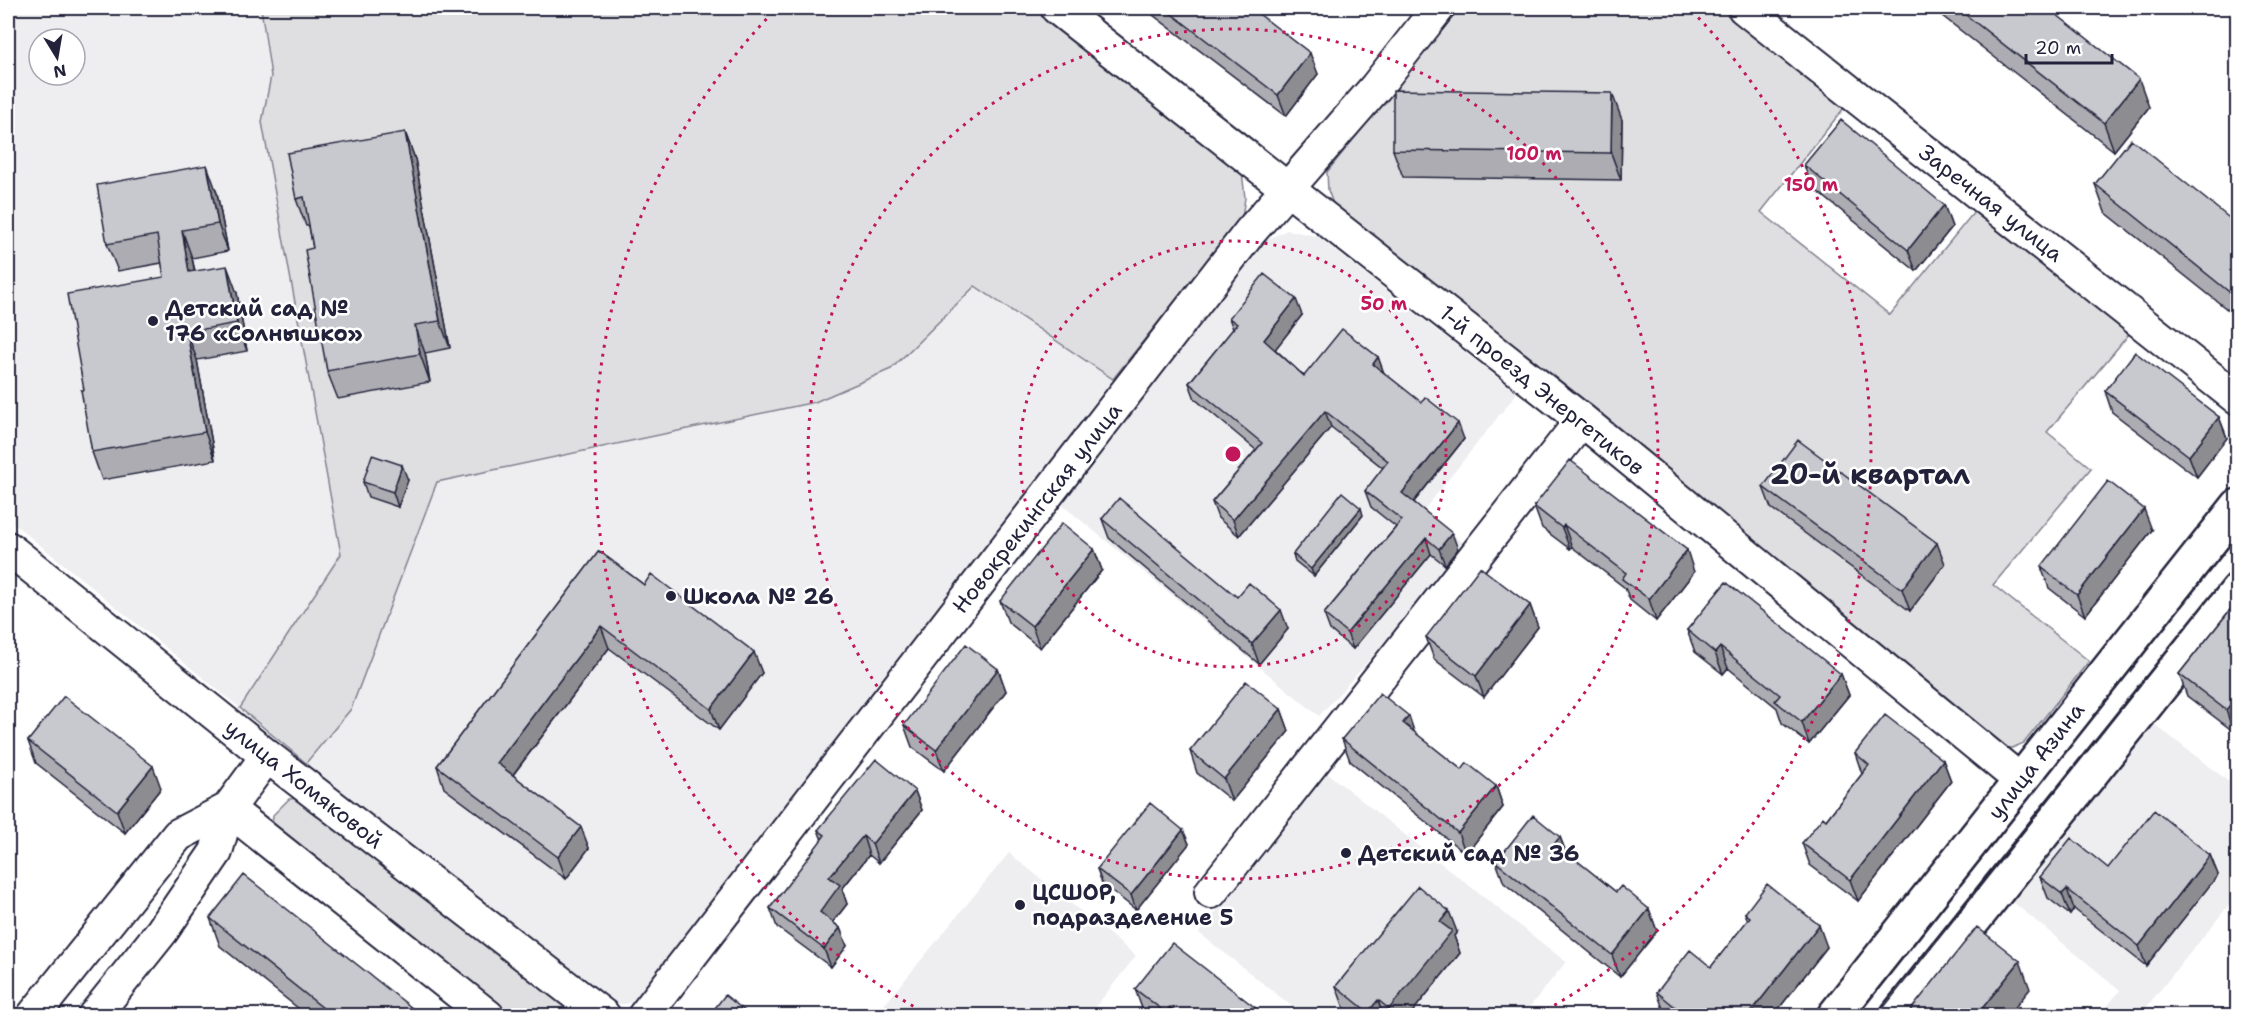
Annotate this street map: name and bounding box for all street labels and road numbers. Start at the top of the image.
street label: Заречная улица [1913,138,2069,269]
street label: 1-й проезд Энергетиков [1434,298,1650,482]
street label: Новокрекингская улица [946,396,1129,619]
street label: улица Азина [1981,696,2091,826]
street label: улица Хомяковой [219,713,389,855]

